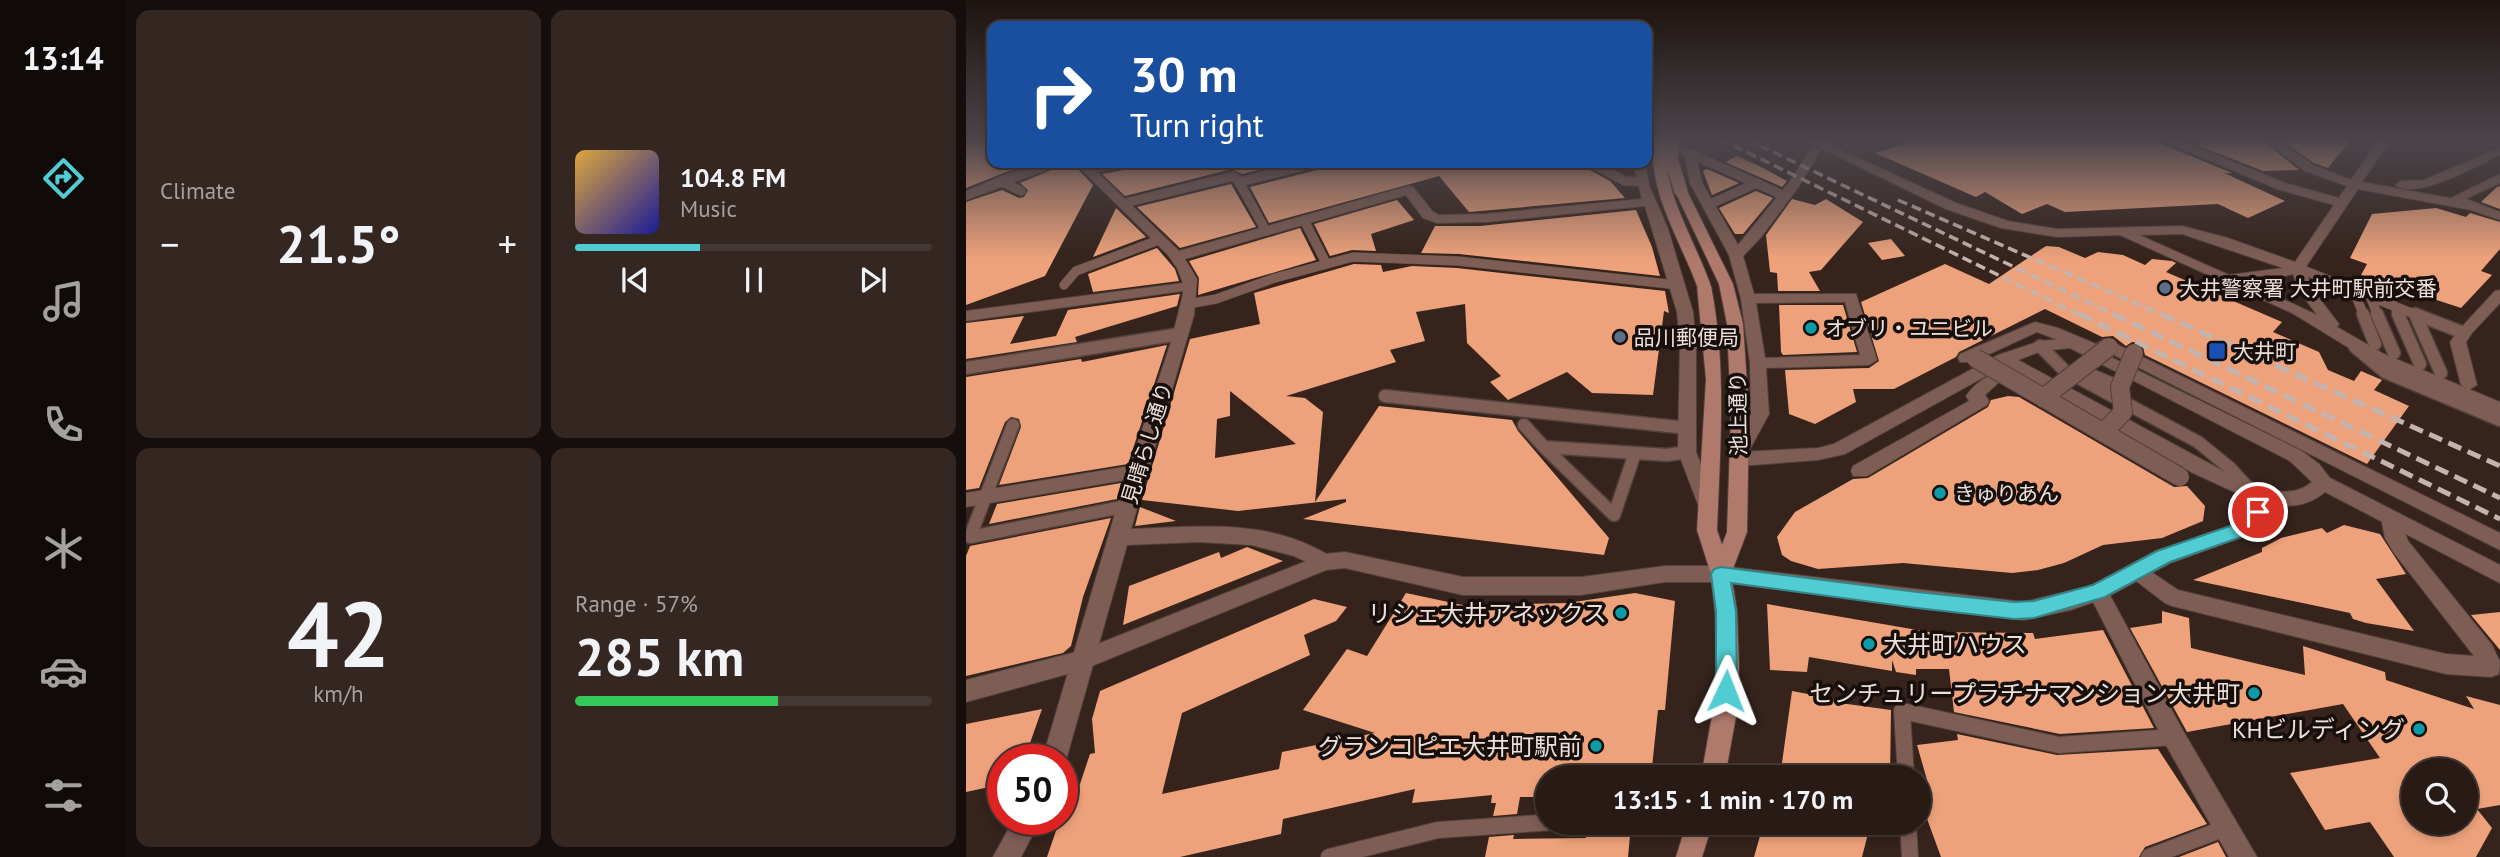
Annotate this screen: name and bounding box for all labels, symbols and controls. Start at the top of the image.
text: 13:14 [22,37,104,79]
text: 30 m [1130,42,1237,106]
icon: right [1015,49,1106,140]
text: Turn right [1130,104,1264,146]
icon: directions [39,154,88,203]
text: 104.8 FM [680,161,786,194]
text: Climate [160,176,235,205]
text: Music [680,194,737,223]
text: 21.5° [277,210,400,277]
text: − [160,219,179,268]
text: + [498,219,517,268]
icon: previous [616,261,654,299]
icon: pause [735,261,773,299]
icon: next [854,261,892,299]
place label: 大井警察署 大井町駅前交番 [2179,275,2437,302]
icon: music [39,277,88,326]
marker: 大井警察署 大井町駅前交番 [2157,280,2173,296]
place label: オブリ・ユニビル [1825,315,1993,342]
marker: オブリ・ユニビル [1803,320,1819,336]
place label: 品川郵便局 [1634,324,1739,351]
marker: 品川郵便局 [1612,329,1628,345]
place label: 大井町 [2233,338,2296,365]
marker: 大井町 [2207,341,2227,361]
street label: 池上通り [1724,372,1752,456]
street label: 見晴らし通り [1116,379,1178,507]
icon: phone [39,400,88,449]
place label: きゅりあん [1954,480,2059,507]
pin [2228,482,2288,542]
marker: きゅりあん [1932,485,1948,501]
icon: arrive [2239,493,2277,531]
icon: climate [39,524,88,573]
text: 42 [287,574,390,692]
text: Range · 57% [575,589,698,618]
place label: リシェ大井アネックス [1368,598,1607,629]
marker: リシェ大井アネックス [1613,605,1629,621]
text: 285 km [575,623,744,690]
place label: 大井町ハウス [1883,629,2027,660]
marker: 大井町ハウス [1861,636,1877,652]
icon: car [39,647,88,696]
position arrow [1689,654,1763,728]
place label: センチュリープラチナマンション大井町 [1809,678,2240,709]
text: km/h [313,679,364,708]
marker: センチュリープラチナマンション大井町 [2246,685,2262,701]
place label: KHビルディング [2232,714,2405,745]
marker: KHビルディング [2411,721,2427,737]
place label: グランコピエ大井町駅前 [1318,731,1582,762]
marker: グランコピエ大井町駅前 [1588,738,1604,754]
speed limit sign: 50 [987,744,1078,835]
map controls [2401,758,2478,835]
button: search [2401,758,2478,835]
icon: filters [39,771,88,820]
text: 13:15 · 1 min · 170 m [1613,783,1853,816]

